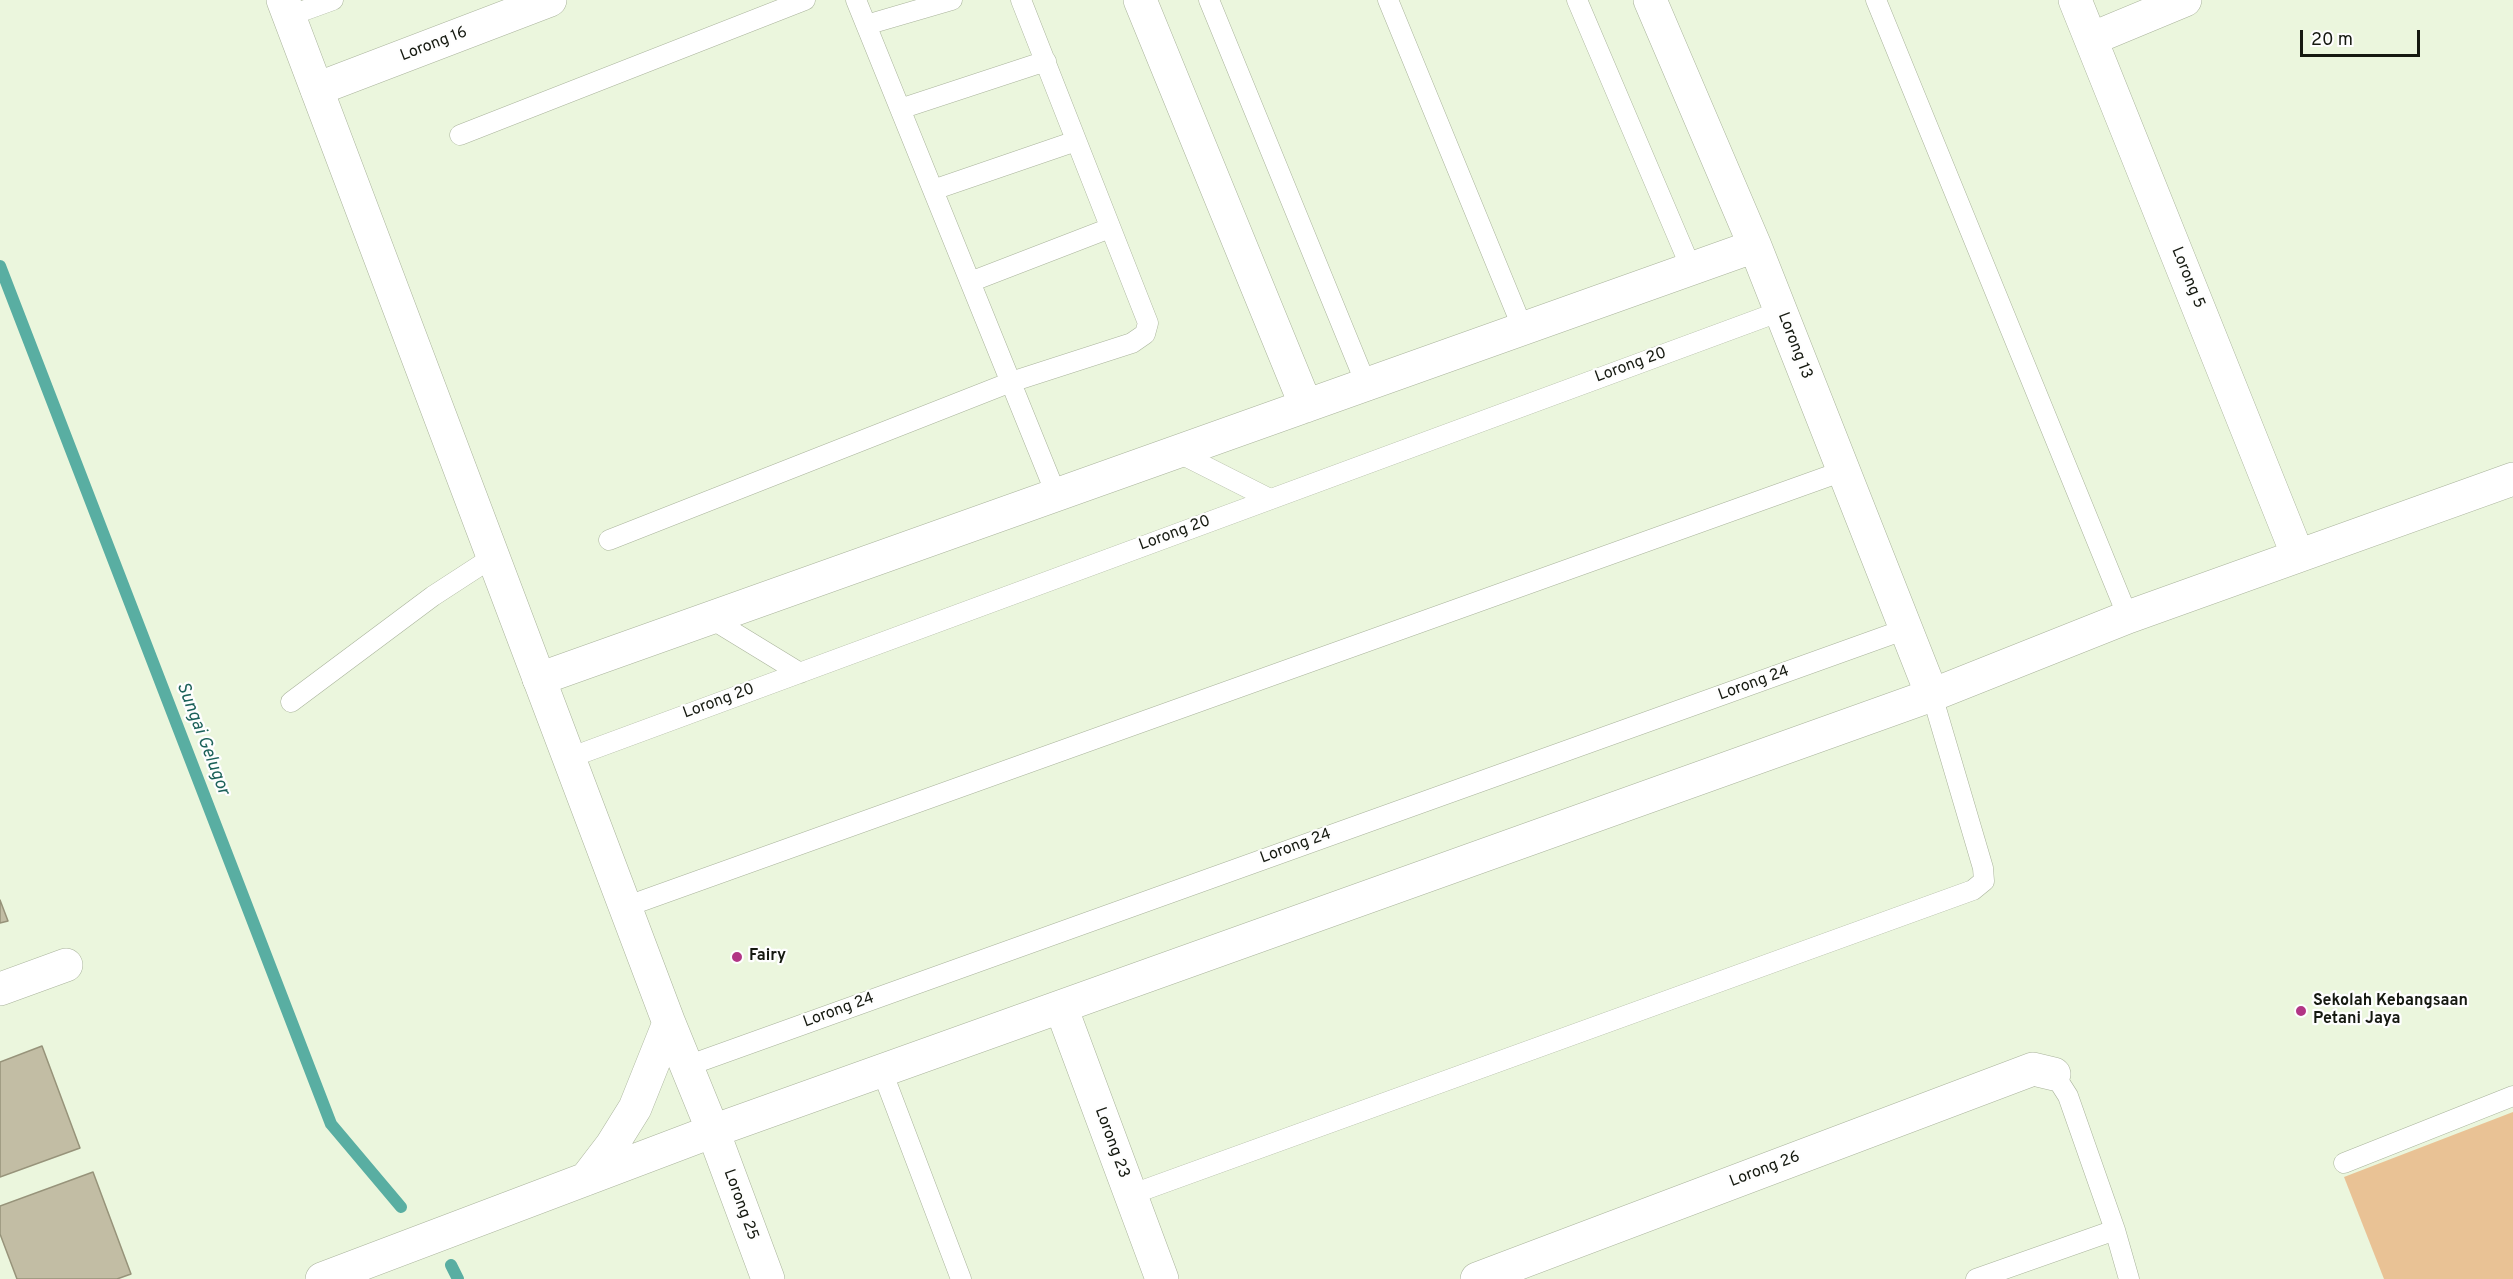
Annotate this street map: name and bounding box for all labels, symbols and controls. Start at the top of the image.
scale bar [2303,18,2423,56]
street label: Lorong 16 [398,23,470,67]
text: 20 m [2311,29,2353,52]
street label: Lorong 5 [2166,245,2208,311]
street label: Lorong 13 [1772,310,1816,382]
street label: Lorong 20 [1593,344,1669,388]
street label: Lorong 20 [1137,512,1213,556]
street label: Lorong 24 [1716,662,1792,706]
water label: Sungai Gelugor [171,679,233,799]
street label: Lorong 20 [681,680,757,724]
street label: Lorong 24 [1258,825,1334,869]
place label: Fairy [749,947,786,967]
marker: Fairy [730,950,744,964]
street label: Lorong 24 [801,989,877,1033]
place label: Sekolah Kebangsaan Petani Jaya [2313,992,2468,1030]
marker: Sekolah Kebangsaan Petani Jaya [2294,1004,2308,1018]
street label: Lorong 23 [1089,1105,1133,1181]
street label: Lorong 26 [1727,1148,1803,1192]
street label: Lorong 25 [718,1167,762,1243]

